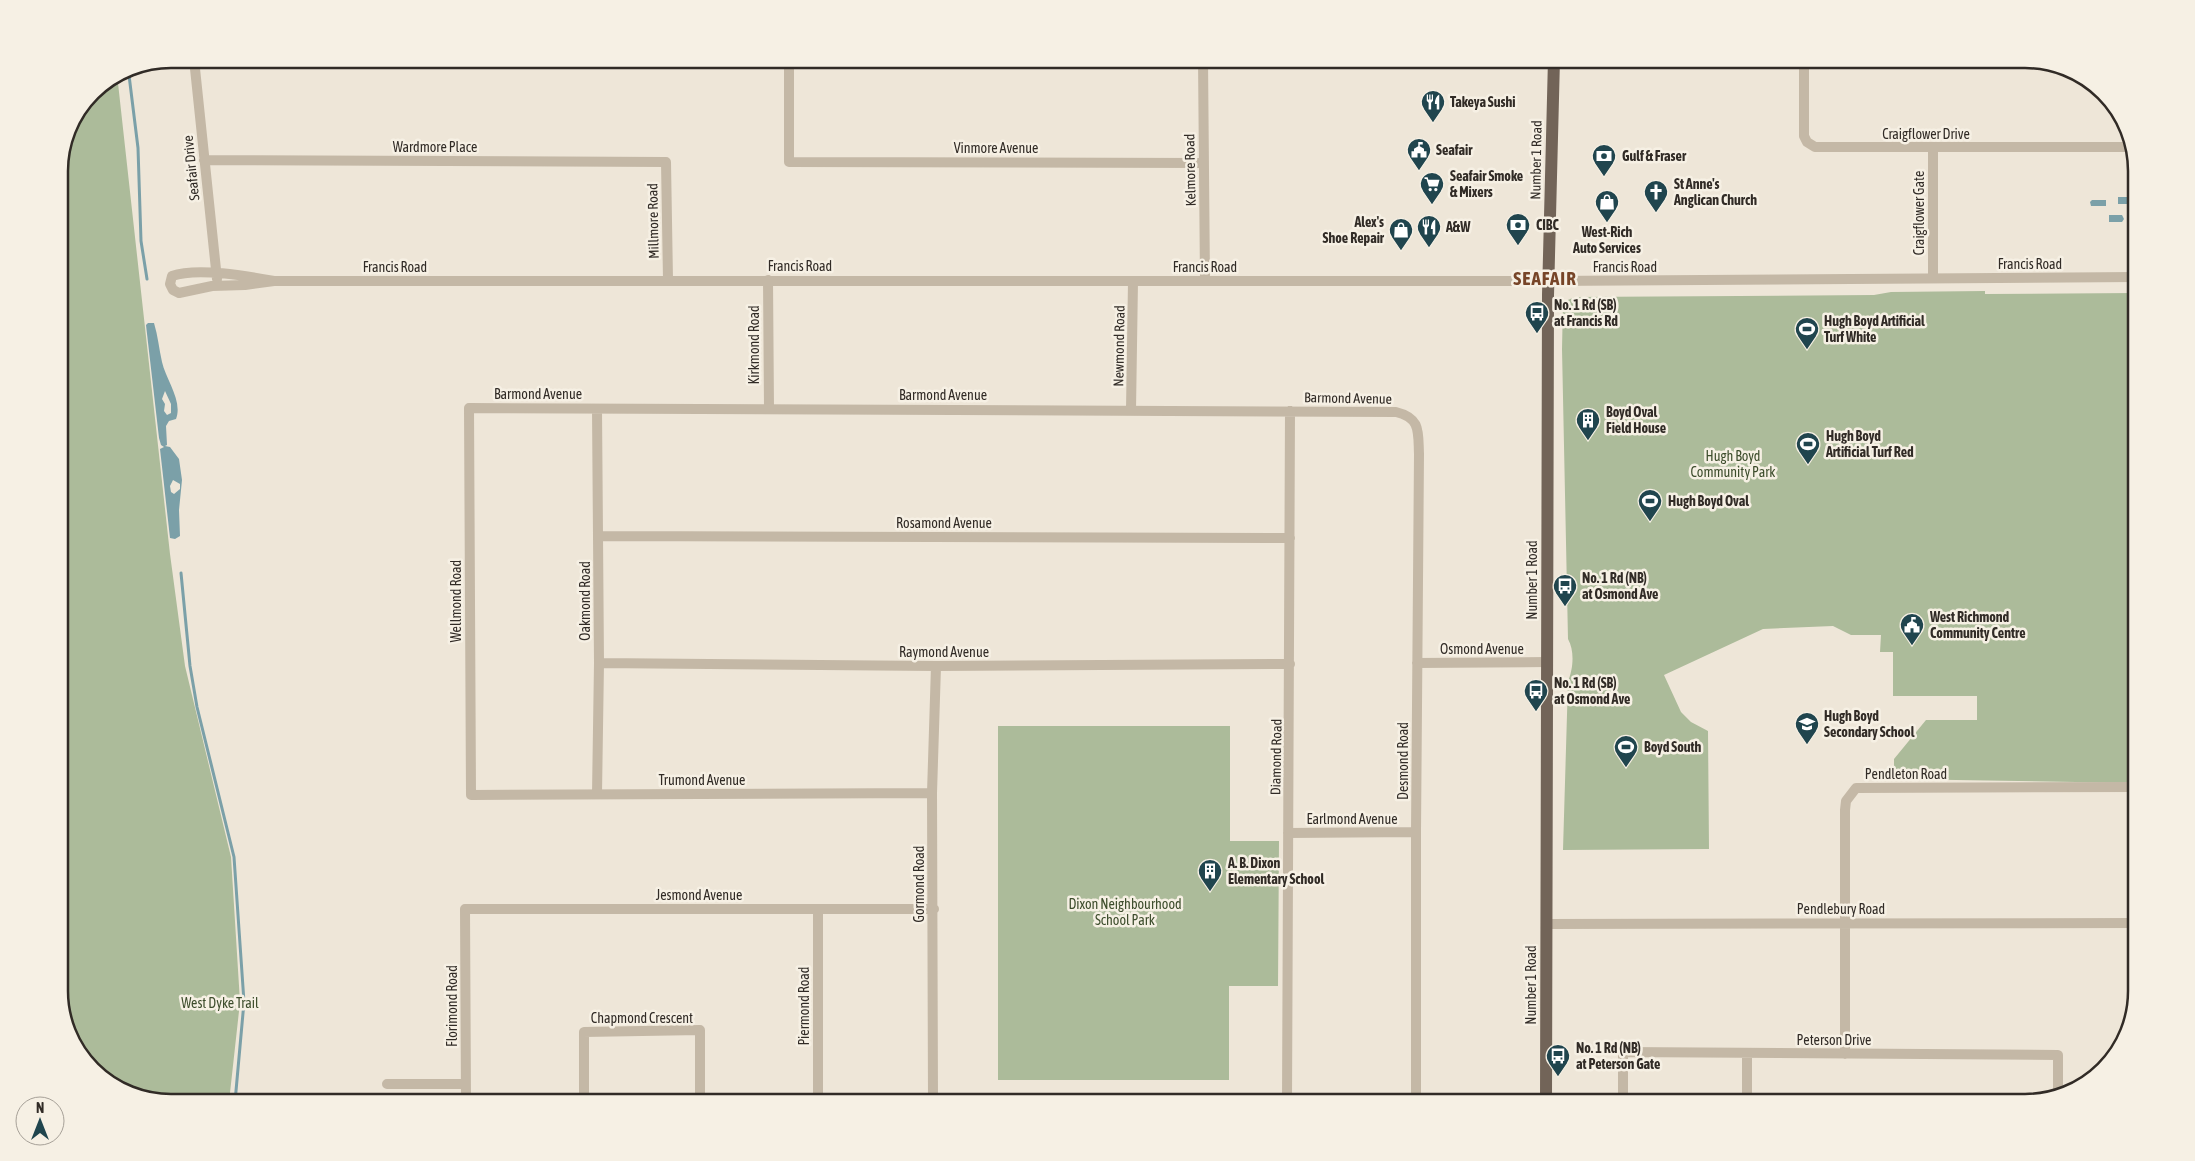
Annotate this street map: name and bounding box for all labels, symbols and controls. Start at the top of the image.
restaurant icon: Takeya Sushi [1420,89,1446,123]
place label: Takeya Sushi [1450,94,1515,110]
street label: Number 1 Road [1527,120,1545,200]
street label: Craigflower Drive [1882,126,1970,142]
street label: Kelmore Road [1181,134,1199,206]
street label: Seafair Drive [180,135,202,201]
public building icon: Seafair [1406,137,1432,171]
street label: Wardmore Place [393,139,477,155]
street label: Vinmore Avenue [954,140,1038,156]
place label: Seafair [1436,142,1473,158]
bank icon: Gulf & Fraser [1591,143,1617,177]
place label: Gulf & Fraser [1622,148,1687,164]
place label: Seafair Smoke & Mixers [1450,168,1523,200]
supermarket icon: Seafair Smoke & Mixers [1419,171,1445,205]
street label: Craigflower Gate [1911,171,1927,255]
place label: St Anne's Anglican Church [1673,176,1757,208]
church icon: St Anne's Anglican Church [1643,179,1669,213]
street label: Millmore Road [644,183,662,259]
shop icon: West-Rich Auto Services [1594,189,1620,223]
bank icon: CIBC [1505,212,1531,246]
place label: Alex's Shoe Repair [1323,214,1385,246]
restaurant icon: A&W [1416,214,1442,248]
shop icon: Alex's Shoe Repair [1388,217,1414,251]
place label: CIBC [1536,217,1560,233]
place label: A&W [1445,219,1471,235]
place label: West-Rich Auto Services [1572,224,1641,256]
street label: Francis Road [1998,256,2062,272]
street label: Francis Road [768,258,832,274]
street label: Francis Road [363,259,427,275]
street label: Francis Road [1173,259,1237,275]
street label: Francis Road [1593,259,1657,275]
district label: SEAFAIR [1513,267,1577,289]
place label: No. 1 Rd (SB) at Francis Rd [1554,297,1618,329]
bus stop icon: No. 1 Rd (SB) at Francis Rd [1524,300,1550,334]
street label: Kirkmond Road [746,305,762,385]
street label: Newmond Road [1110,305,1128,387]
place label: Hugh Boyd Artificial Turf White [1824,313,1925,345]
sports icon: Hugh Boyd Artificial Turf White [1794,316,1820,350]
street label: Barmond Avenue [494,386,582,402]
street label: Barmond Avenue [899,387,987,403]
street label: Barmond Avenue [1304,389,1392,407]
place label: Boyd Oval Field House [1606,404,1666,436]
building icon: Boyd Oval Field House [1575,407,1601,441]
place label: Hugh Boyd Artificial Turf Red [1825,428,1914,460]
sports icon: Hugh Boyd Artificial Turf Red [1795,431,1821,465]
park label: Hugh Boyd Community Park [1691,448,1775,480]
sports icon: Hugh Boyd Oval [1637,488,1663,522]
place label: Hugh Boyd Oval [1668,493,1749,509]
street label: Rosamond Avenue [896,515,992,531]
street label: Number 1 Road [1524,540,1540,620]
street label: Wellmond Road [448,560,464,642]
street label: Oakmond Road [577,561,593,641]
place label: No. 1 Rd (NB) at Osmond Ave [1582,570,1658,602]
bus stop icon: No. 1 Rd (NB) at Osmond Ave [1552,573,1578,607]
place label: West Richmond Community Centre [1929,609,2026,641]
public building icon: West Richmond Community Centre [1899,612,1925,646]
street label: Osmond Avenue [1440,641,1524,657]
street label: Raymond Avenue [899,644,989,660]
place label: No. 1 Rd (SB) at Osmond Ave [1554,675,1630,707]
bus stop icon: No. 1 Rd (SB) at Osmond Ave [1523,678,1549,712]
place label: Hugh Boyd Secondary School [1824,708,1915,740]
school or university icon: Hugh Boyd Secondary School [1794,711,1820,745]
street label: Diamond Road [1267,719,1285,795]
street label: Desmond Road [1395,722,1411,800]
sports icon: Boyd South [1613,734,1639,768]
place label: Boyd South [1644,739,1702,755]
street label: Pendleton Road [1865,766,1947,782]
street label: Trumond Avenue [659,772,745,788]
street label: Earlmond Avenue [1306,811,1398,827]
street label: Gormond Road [911,846,927,922]
place label: A. B. Dixon Elementary School [1227,855,1324,887]
building icon: A. B. Dixon Elementary School [1197,858,1223,892]
street label: Jesmond Avenue [656,887,742,903]
park label: Dixon Neighbourhood School Park [1068,896,1182,928]
street label: Pendlebury Road [1797,901,1885,917]
street label: Number 1 Road [1523,945,1539,1025]
street label: Florimond Road [444,965,460,1047]
street label: Piermond Road [796,966,812,1046]
park label: West Dyke Trail [181,995,259,1011]
street label: Chapmond Crescent [591,1010,693,1026]
street label: Peterson Drive [1797,1032,1871,1048]
place label: No. 1 Rd (NB) at Peterson Gate [1576,1040,1660,1072]
bus stop icon: No. 1 Rd (NB) at Peterson Gate [1545,1043,1571,1077]
north arrow [15,1096,65,1146]
text: N [36,1100,44,1116]

